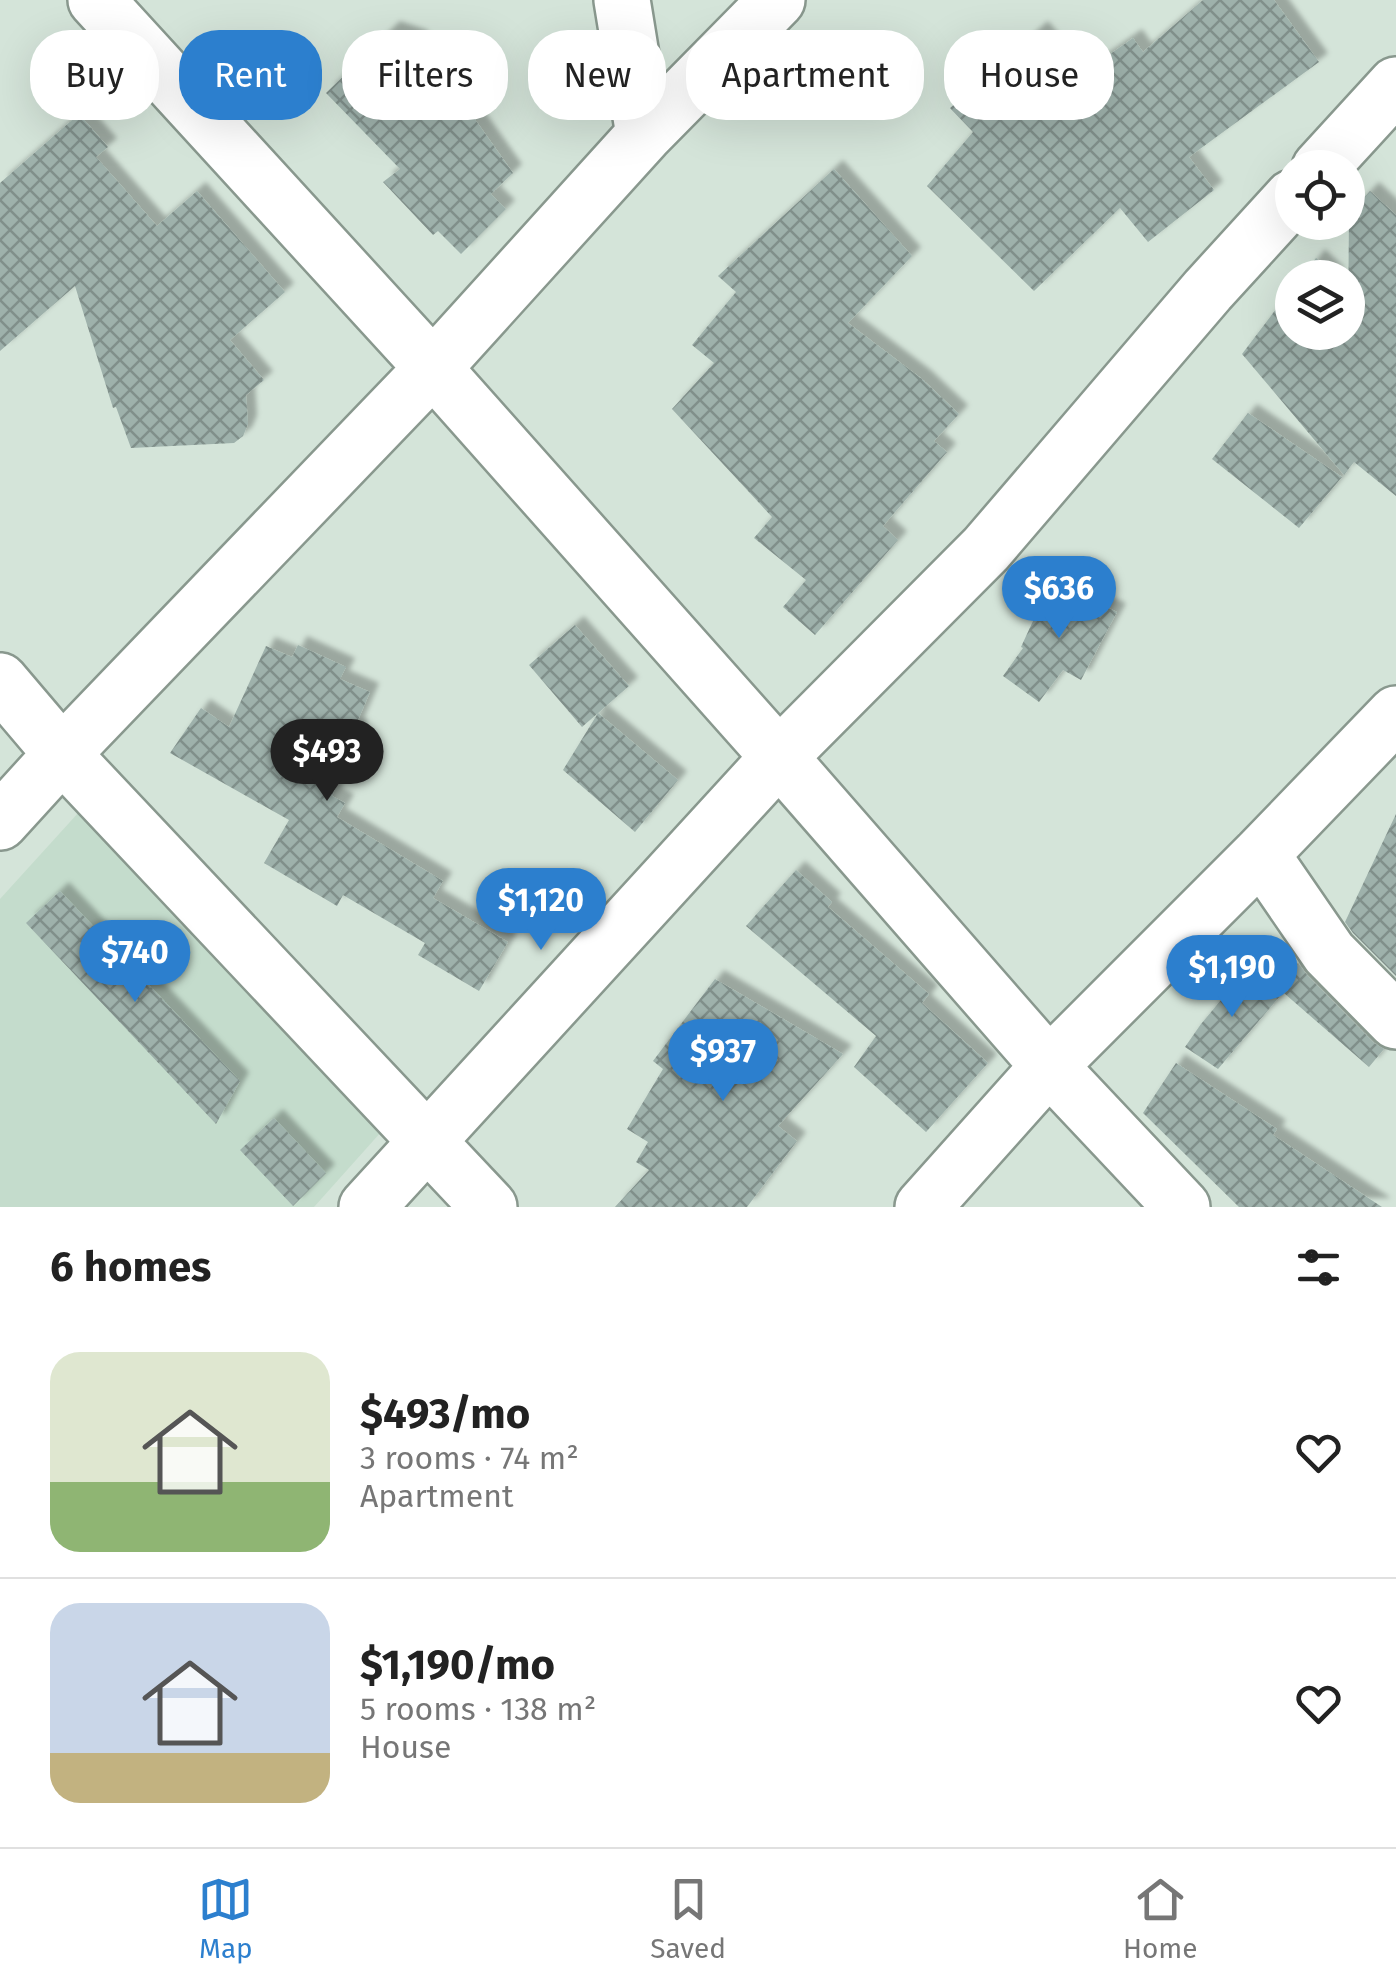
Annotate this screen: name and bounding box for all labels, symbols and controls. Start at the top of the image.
chip: Buy [30,30,159,120]
chip: Rent [179,30,322,120]
chip: Filters [342,30,508,120]
chip: New [528,30,666,120]
chip: Apartment [686,30,924,120]
chip: House [944,30,1114,120]
map controls [1275,150,1365,350]
button: locate [1275,150,1365,240]
button: layers [1275,260,1365,350]
pin: $636 [1000,556,1118,641]
text: $636 [1024,569,1094,607]
pin: $493 [268,719,386,804]
text: $493 [293,732,361,770]
pin: $1,120 [460,868,622,953]
text: $1,120 [498,881,584,919]
pin: $740 [76,920,194,1005]
text: $740 [101,933,169,971]
pin: $1,190 [1151,935,1313,1020]
text: $1,190 [1188,948,1276,986]
pin: $937 [664,1019,782,1104]
text: $937 [690,1032,756,1070]
icon: filters [1291,1240,1346,1295]
text: 6 homes [50,1242,211,1292]
text: $493/mo [360,1389,530,1439]
icon: home [130,1392,250,1512]
icon: heart [1291,1425,1346,1480]
text: 3 rooms · 74 m² [360,1439,579,1477]
text: Apartment [360,1477,514,1515]
text: $1,190/mo [360,1640,555,1690]
icon: home [130,1643,250,1763]
icon: heart [1291,1676,1346,1731]
text: 5 rooms · 138 m² [360,1690,596,1728]
text: House [360,1728,451,1766]
tab: Map [198,1872,253,1965]
tab: Saved [650,1872,726,1965]
tab: Home [1123,1872,1198,1965]

